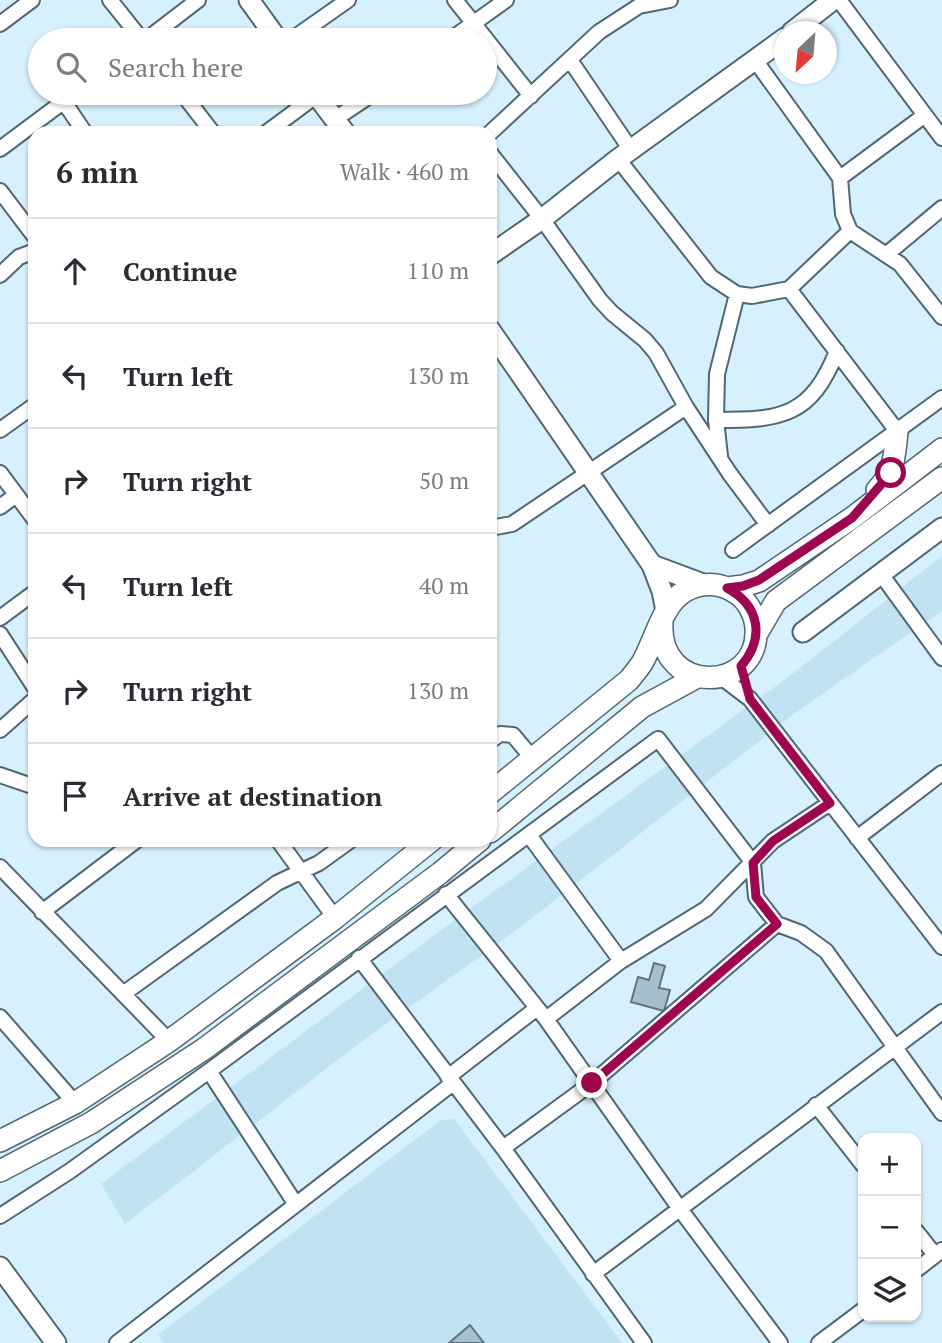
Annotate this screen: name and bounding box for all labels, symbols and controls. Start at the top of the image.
north arrow [774,21,837,84]
search box [28,28,497,105]
icon: search [52,48,90,86]
text: Search here [108,50,243,84]
text: 6 min [56,152,138,192]
text: Walk · 460 m [340,156,469,187]
icon: ahead [56,252,94,290]
text: Continue [123,254,237,288]
text: 110 m [407,255,469,286]
icon: left [56,357,94,395]
text: Turn left [123,359,233,393]
text: 130 m [407,360,469,391]
route start [875,457,906,488]
icon: right [56,462,94,500]
text: Turn right [123,464,252,498]
text: 50 m [419,465,469,496]
icon: left [56,567,94,605]
text: Turn left [123,569,233,603]
text: 40 m [419,570,469,601]
icon: right [56,672,94,710]
text: Turn right [123,674,252,708]
text: 130 m [407,675,469,706]
icon: arrive [56,777,94,815]
text: Arrive at destination [123,779,382,813]
route end [576,1067,607,1098]
map controls [858,1133,921,1322]
button: + [858,1133,921,1196]
button: − [858,1196,921,1259]
button: layers [858,1259,921,1322]

